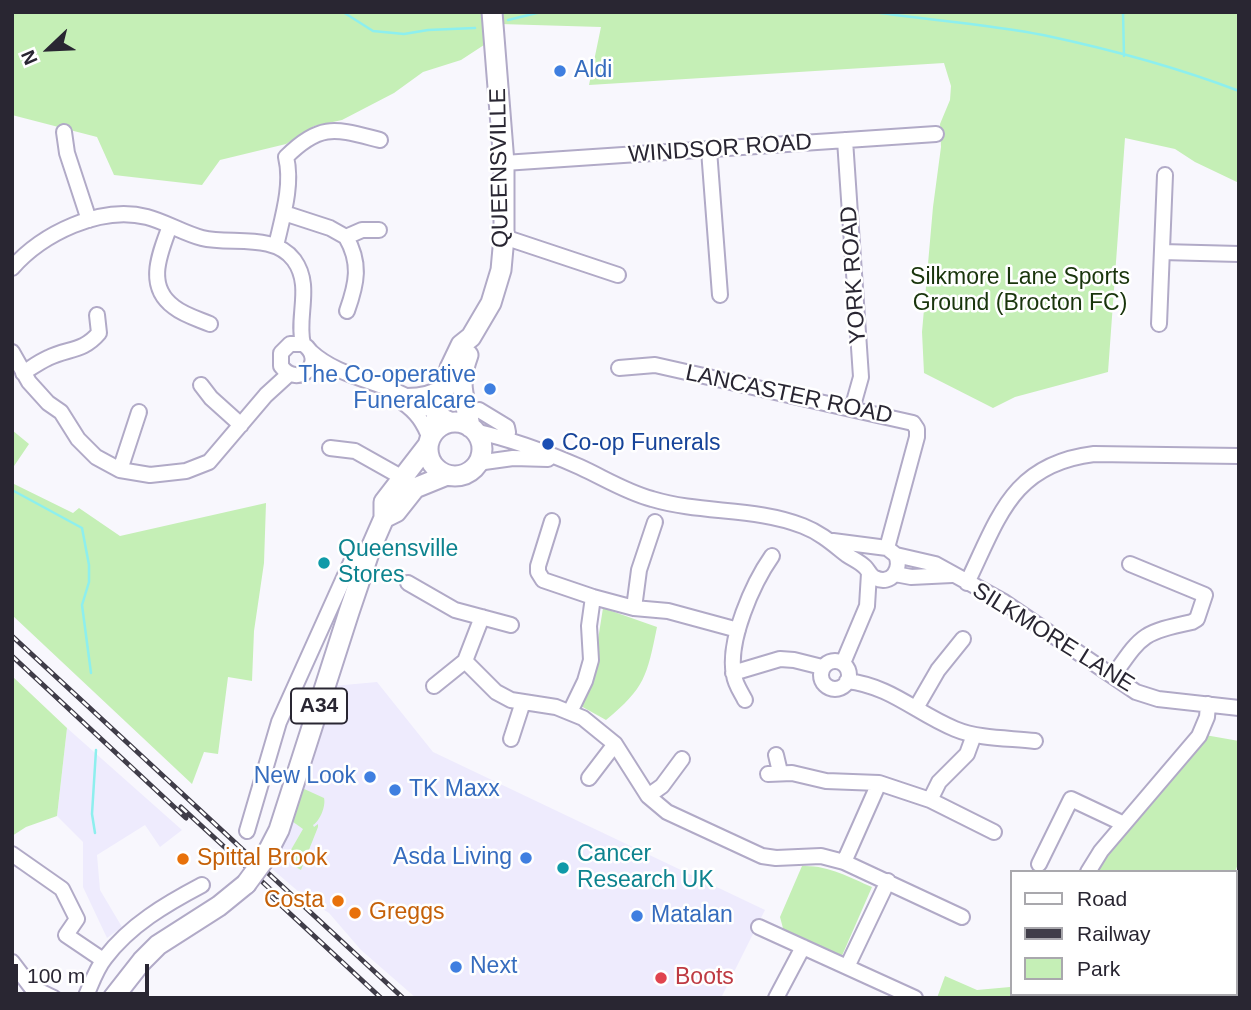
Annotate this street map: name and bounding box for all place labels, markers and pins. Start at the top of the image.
place label: Aldi [574,57,612,85]
marker: Aldi [552,63,568,79]
place label: The Co-operative Funeralcare [298,362,476,416]
marker: The Co-operative Funeralcare [482,381,498,397]
place label: Co-op Funerals [562,430,721,458]
marker: Co-op Funerals [540,436,556,452]
place label: Queensville Stores [338,536,458,590]
marker: Queensville Stores [316,555,332,571]
place label: New Look [254,763,356,791]
marker: New Look [362,769,378,785]
place label: TK Maxx [409,776,500,804]
marker: TK Maxx [387,782,403,798]
place label: Cancer Research UK [577,841,714,895]
place label: Asda Living [393,844,512,872]
place label: Spittal Brook [197,845,327,873]
marker: Asda Living [518,850,534,866]
marker: Spittal Brook [175,851,191,867]
marker: Cancer Research UK [555,860,571,876]
place label: Costa [264,887,324,915]
marker: Costa [330,893,346,909]
place label: Greggs [369,899,444,927]
place label: Matalan [651,902,733,930]
marker: Greggs [347,905,363,921]
marker: Matalan [629,908,645,924]
place label: Next [470,953,517,981]
marker: Next [448,959,464,975]
place label: Boots [675,964,734,992]
marker: Boots [653,970,669,986]

